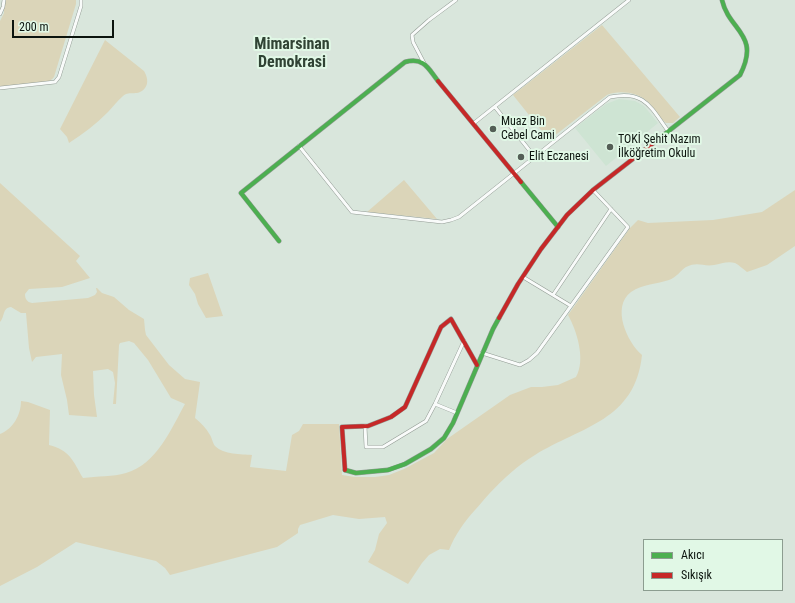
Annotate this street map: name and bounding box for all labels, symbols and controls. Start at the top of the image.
scale bar [14,12,116,38]
text: 200 m [19,20,49,34]
district label: Mimarsinan Demokrasi [254,35,330,73]
place label: Muaz Bin Cebel Cami [501,115,555,143]
marker: Muaz Bin Cebel Cami [488,124,498,134]
place label: TOKİ Şehit Nazım İlköğretim Okulu [618,133,701,161]
marker: TOKİ Şehit Nazım İlköğretim Okulu [605,142,615,152]
place label: Elit Eczanesi [529,150,589,164]
marker: Elit Eczanesi [516,152,526,162]
legend [643,539,783,591]
text: Akıcı [681,548,705,562]
text: Sıkışık [681,568,712,582]

